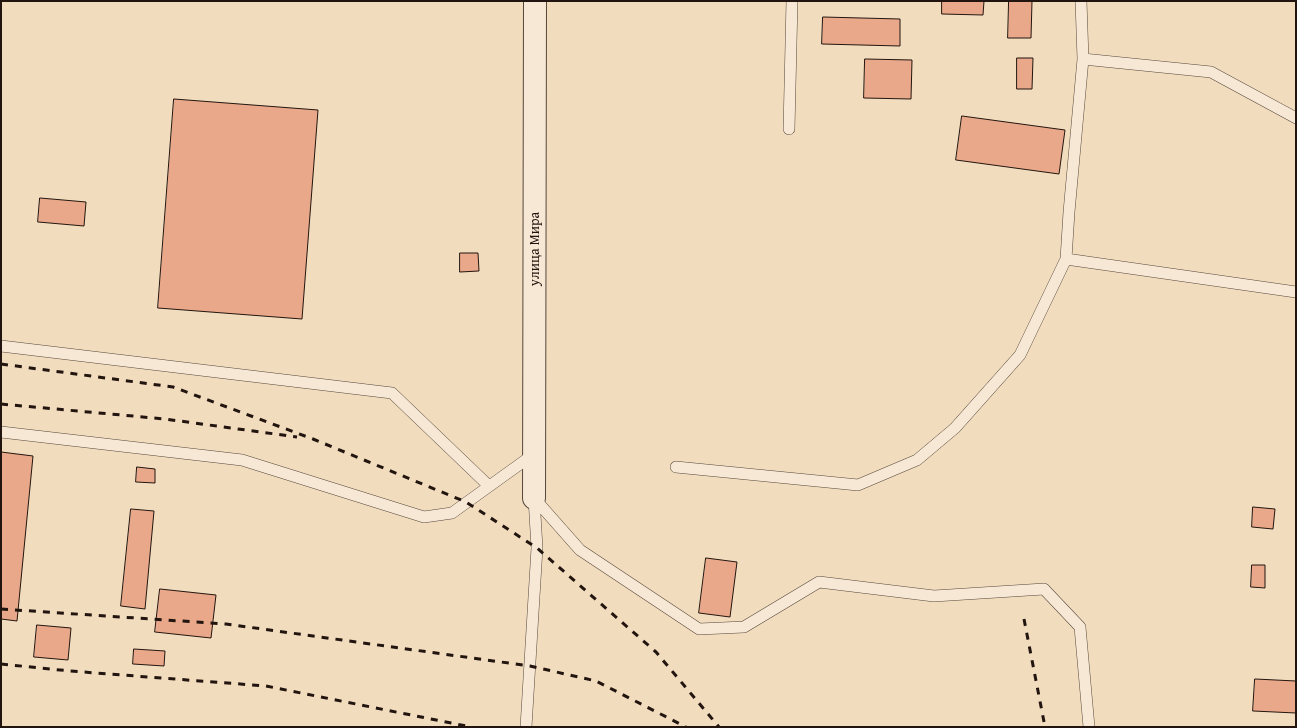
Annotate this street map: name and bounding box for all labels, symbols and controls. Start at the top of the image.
street label: улица Мира [527,212,543,286]

